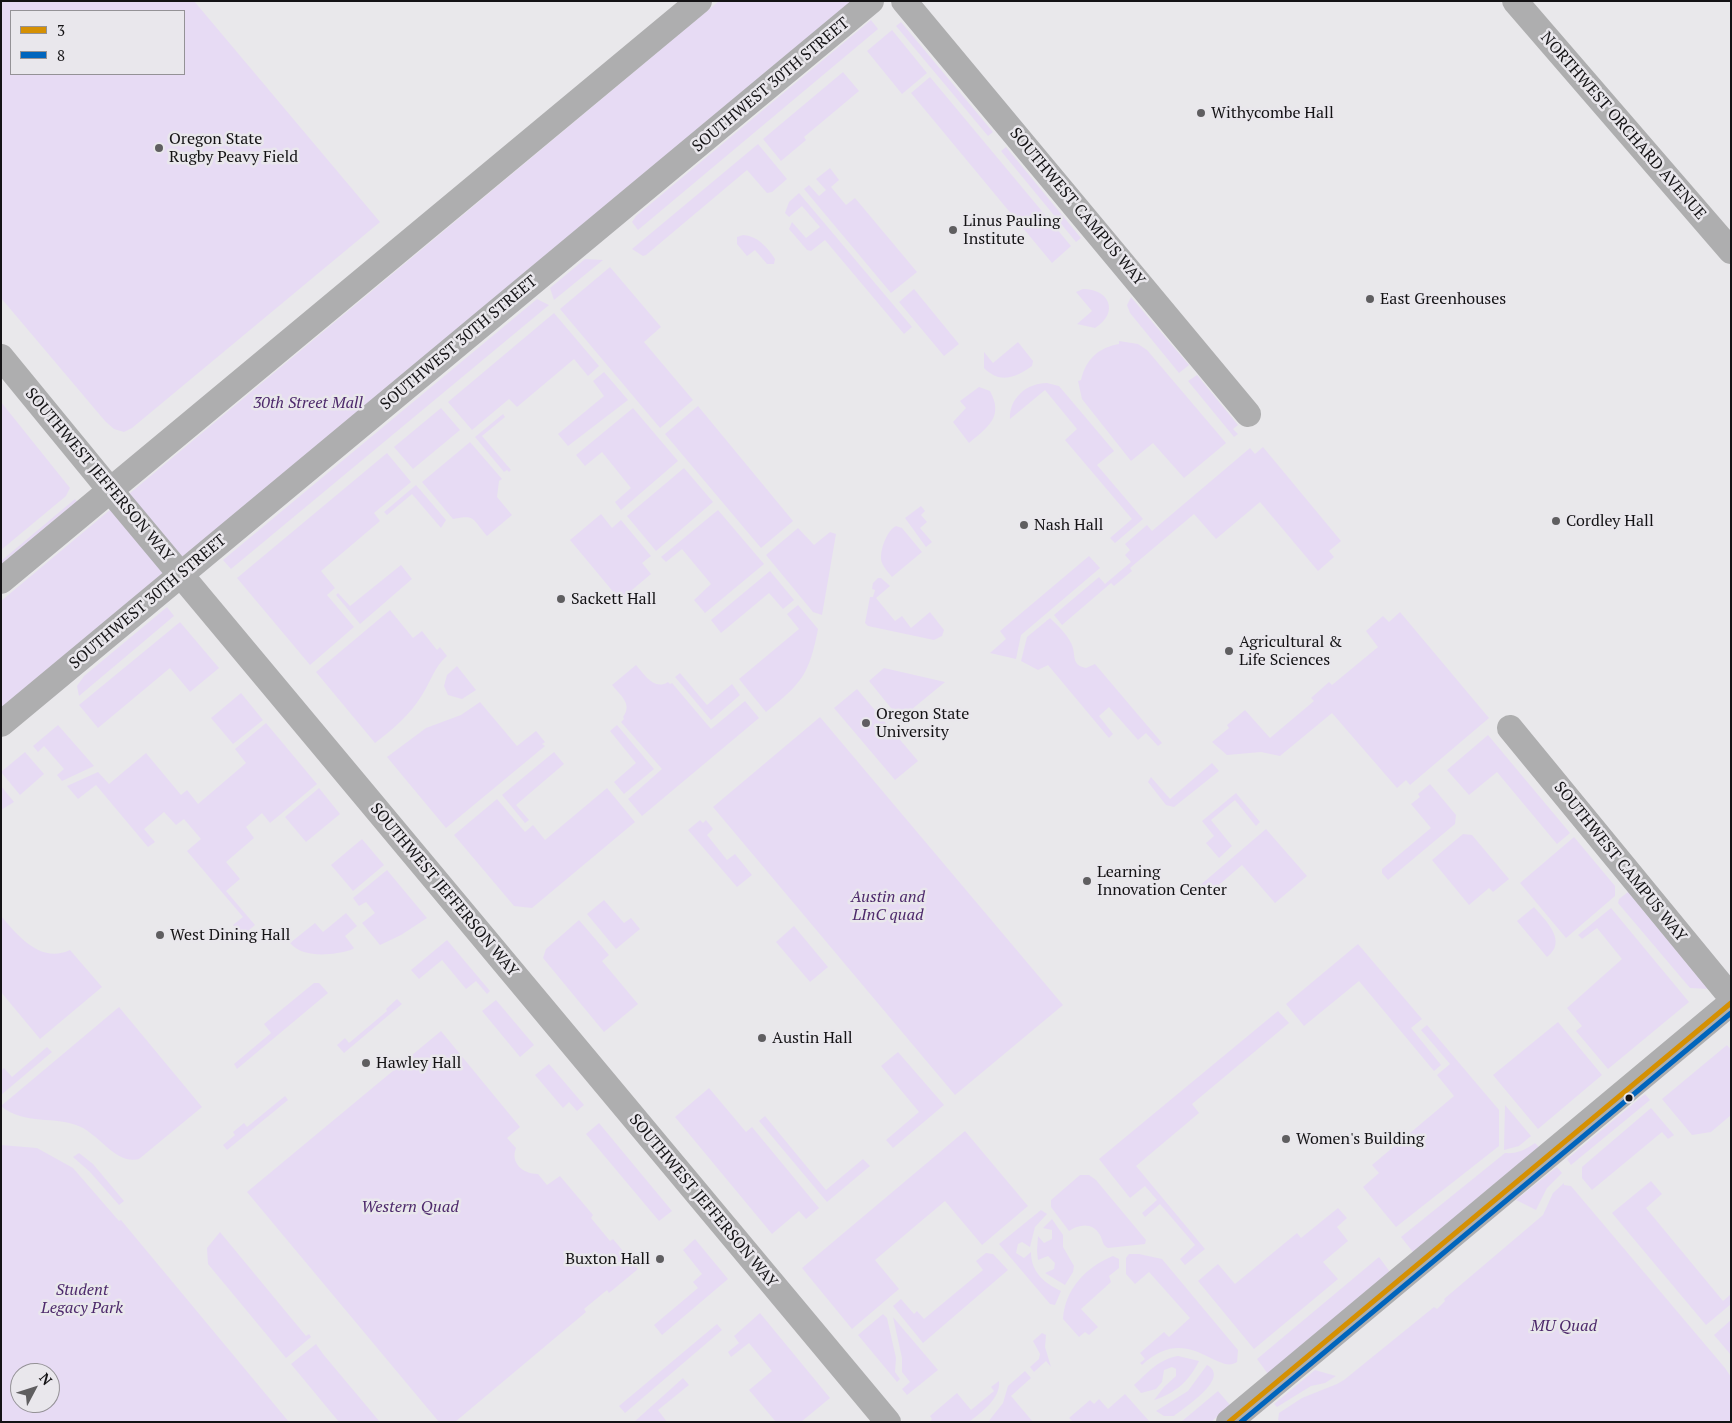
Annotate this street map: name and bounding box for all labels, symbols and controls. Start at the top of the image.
legend [10,10,185,75]
street label: SOUTHWEST 30TH STREET [689,14,853,156]
text: 3 [57,20,65,40]
street label: NORTHWEST ORCHARD AVENUE [1536,28,1710,224]
text: 8 [57,45,65,65]
place label: Withycombe Hall [1211,103,1334,123]
marker: Withycombe Hall [1195,107,1207,119]
street label: SOUTHWEST CAMPUS WAY [1005,124,1149,290]
place label: Oregon State Rugby Peavy Field [169,129,298,167]
marker: Oregon State Rugby Peavy Field [153,142,165,154]
place label: Linus Pauling Institute [963,211,1060,249]
marker: Linus Pauling Institute [947,224,959,236]
street label: SOUTHWEST 30TH STREET [377,272,541,414]
place label: East Greenhouses [1380,289,1506,309]
marker: East Greenhouses [1364,293,1376,305]
street label: SOUTHWEST JEFFERSON WAY [21,384,177,566]
park label: 30th Street Mall [253,393,363,413]
place label: Cordley Hall [1566,511,1654,531]
place label: Nash Hall [1034,515,1103,535]
marker: Cordley Hall [1550,515,1562,527]
marker: Nash Hall [1018,519,1030,531]
street label: SOUTHWEST 30TH STREET [66,531,230,673]
place label: Sackett Hall [571,589,656,609]
marker: Sackett Hall [555,593,567,605]
place label: Agricultural & Life Sciences [1239,632,1342,670]
marker: Agricultural & Life Sciences [1223,645,1235,657]
place label: Oregon State University [876,704,969,742]
marker: Oregon State University [860,717,872,729]
street label: SOUTHWEST CAMPUS WAY [1550,778,1690,946]
street label: SOUTHWEST JEFFERSON WAY [366,799,522,981]
place label: Learning Innovation Center [1097,862,1227,900]
marker: Learning Innovation Center [1081,875,1093,887]
park label: Austin and LInC quad [851,887,925,925]
place label: West Dining Hall [170,925,290,945]
marker: West Dining Hall [154,929,166,941]
place label: Austin Hall [772,1028,853,1048]
marker: Austin Hall [756,1032,768,1044]
place label: Hawley Hall [376,1053,461,1073]
marker: Hawley Hall [360,1057,372,1069]
unlabelled marker [1624,1093,1634,1103]
street label: SOUTHWEST JEFFERSON WAY [625,1110,781,1292]
place label: Women's Building [1296,1129,1424,1149]
marker: Women's Building [1280,1133,1292,1145]
park label: Western Quad [361,1197,459,1217]
place label: Buxton Hall [565,1249,650,1269]
marker: Buxton Hall [654,1253,666,1265]
park label: Student Legacy Park [41,1280,123,1318]
park label: MU Quad [1531,1316,1597,1336]
north arrow [10,1363,60,1413]
text: N [35,1369,57,1389]

